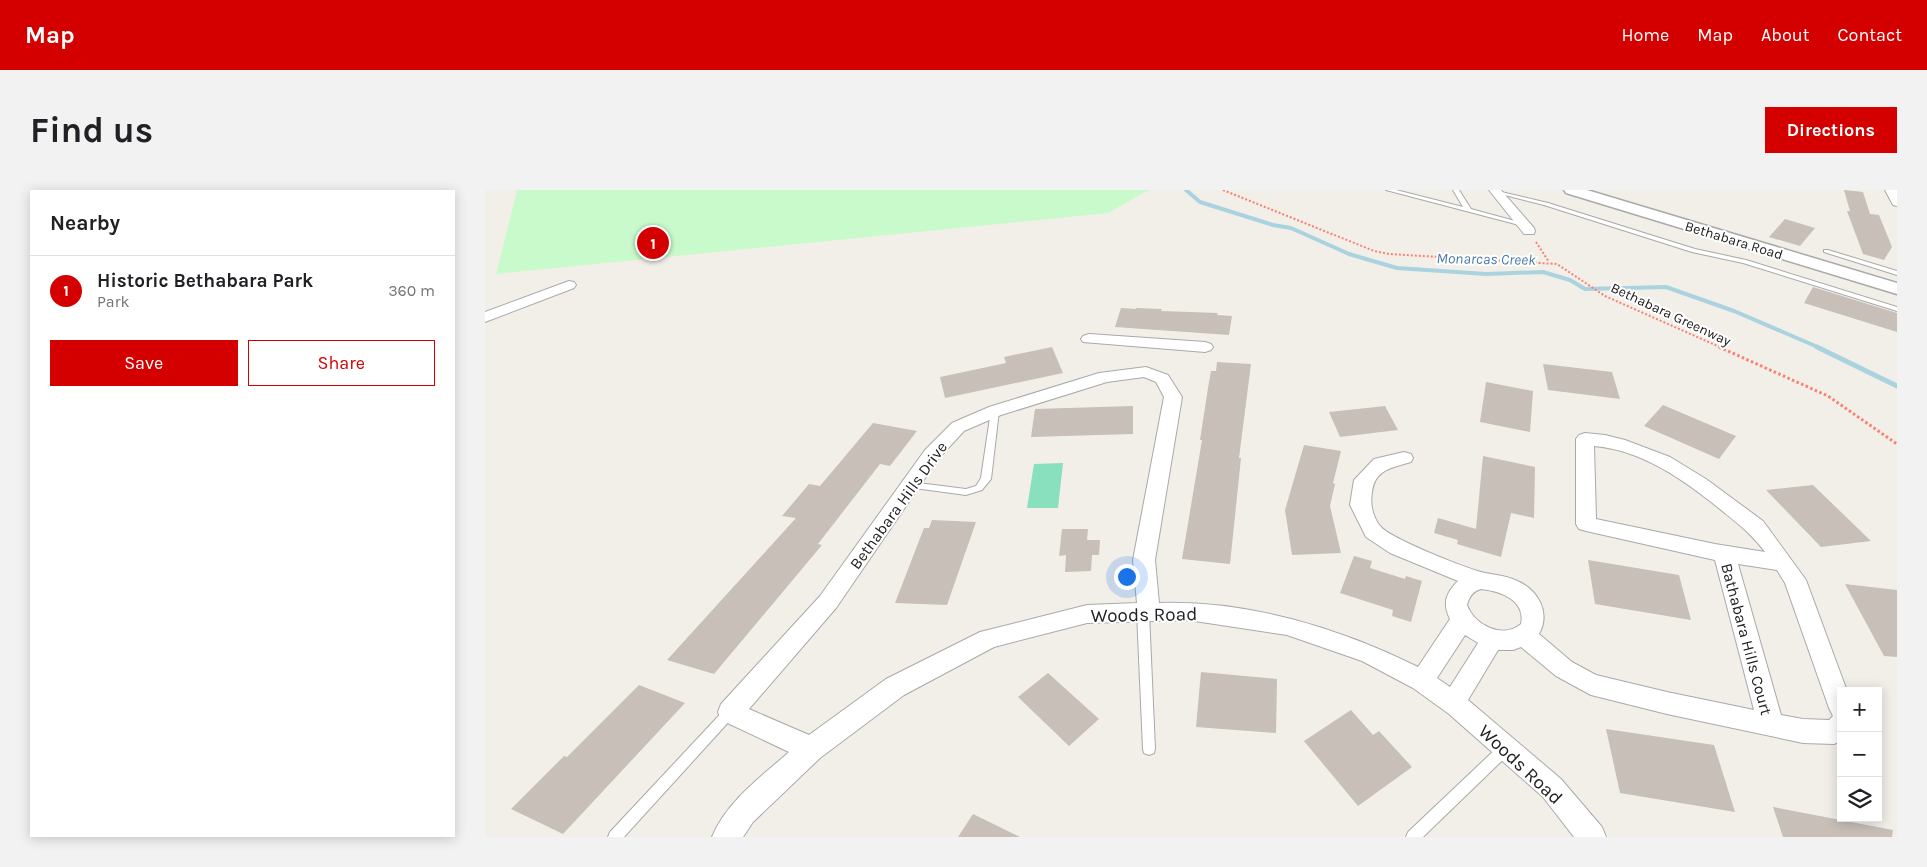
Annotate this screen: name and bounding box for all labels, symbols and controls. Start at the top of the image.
text: Map [25,21,75,49]
text: Home [1621,24,1669,46]
text: Map [1697,24,1733,46]
text: About [1761,24,1810,46]
text: Contact [1838,24,1902,46]
button: Directions [1765,107,1897,153]
text: Find us [30,110,153,151]
text: Nearby [50,211,120,235]
street label: Bethabara Road [1683,217,1785,263]
pin: 1 [637,224,669,262]
water label: Monarcas Creek [1436,249,1536,269]
text: Historic Bethabara Park [97,270,313,292]
street label: Bethabara Greenway [1608,279,1734,350]
text: 1 [63,281,69,300]
text: 360 m [388,281,435,300]
text: Park [97,292,129,311]
button: Save [50,340,238,386]
button: Share [248,340,435,386]
street label: Bethabara Hills Drive [846,438,951,573]
street label: Bathabara Hills Court [1717,561,1776,717]
your location [1114,564,1140,590]
street label: Woods Road [1091,603,1198,627]
map controls [1837,687,1882,822]
button: + [1837,687,1882,732]
street label: Woods Road [1474,720,1567,809]
button: − [1837,732,1882,777]
button: layers [1837,777,1882,822]

